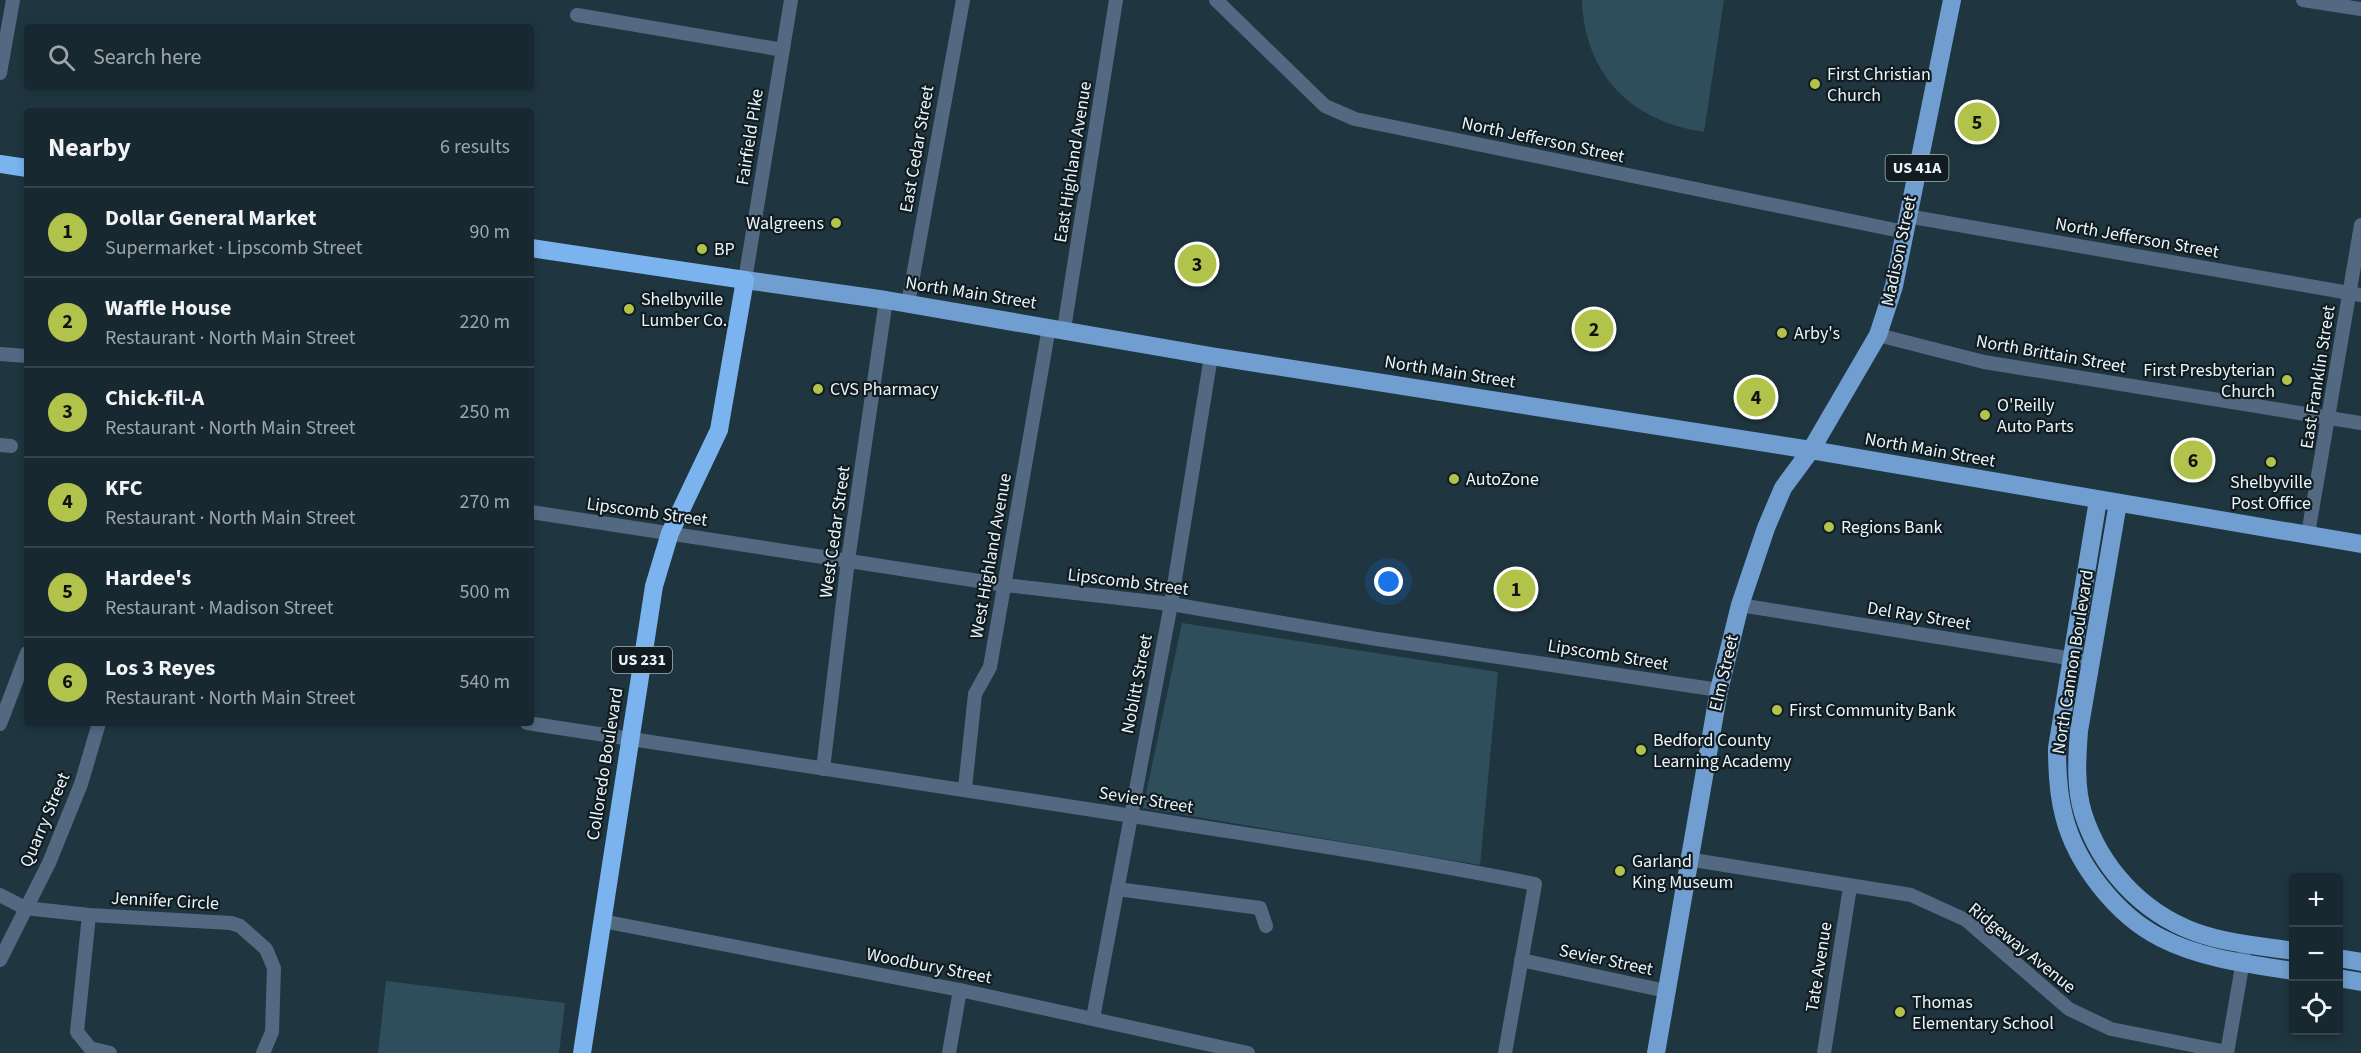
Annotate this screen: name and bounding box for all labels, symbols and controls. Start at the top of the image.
search box [24,24,534,90]
icon: search [45,41,78,74]
text: Search here [93,41,201,73]
place label: First Christian Church [1827,62,1931,108]
marker: First Christian Church [1808,77,1822,91]
street label: East Highland Avenue [1048,79,1098,244]
street label: East Cedar Street [894,83,940,215]
street label: Fairfield Pike [730,87,770,187]
pin: 5 [1958,100,1996,144]
street label: North Jefferson Street [1459,111,1627,169]
text: Nearby [48,129,131,166]
text: 6 results [440,133,510,161]
road number: US 41A [1886,155,1948,181]
street label: Madison Street [1875,193,1923,309]
text: Dollar General Market [105,202,317,234]
place label: Walgreens [746,211,824,236]
street label: North Jefferson Street [2053,211,2221,265]
marker: Walgreens [829,216,843,230]
text: 1 [62,218,73,246]
text: 90 m [470,218,510,246]
text: Supermarket · Lipscomb Street [105,234,362,262]
place label: BP [714,237,735,262]
marker: BP [695,242,709,256]
pin: 3 [1178,242,1216,286]
street label: North Main Street [904,270,1038,316]
place label: Shelbyville Lumber Co. [641,287,727,333]
text: Waffle House [105,292,231,324]
marker: Shelbyville Lumber Co. [622,302,636,316]
street label: East Franklin Street [2294,303,2342,451]
pin: 2 [1574,306,1614,352]
text: 2 [62,308,73,336]
text: 220 m [460,308,510,336]
place label: Arby's [1794,321,1840,346]
text: Restaurant · North Main Street [105,324,356,352]
marker: Arby's [1775,326,1789,340]
street label: North Brittain Street [1974,329,2128,379]
street label: North Main Street [1383,349,1517,395]
place label: First Presbyterian Church [2143,358,2275,404]
marker: First Presbyterian Church [2280,373,2294,387]
pin: 4 [1736,374,1776,420]
place label: CVS Pharmacy [830,377,939,402]
text: Chick-fil-A [105,382,204,414]
marker: CVS Pharmacy [811,382,825,396]
place label: O'Reilly Auto Parts [1997,393,2074,439]
text: 3 [62,398,73,426]
text: 250 m [460,398,510,426]
marker: O'Reilly Auto Parts [1978,408,1992,422]
text: Restaurant · North Main Street [105,414,356,442]
street label: North Main Street [1863,426,1997,474]
pin: 6 [2174,438,2212,482]
marker: Shelbyville Post Office [2264,455,2278,469]
street label: West Cedar Street [813,464,857,600]
place label: AutoZone [1466,467,1539,492]
place label: Shelbyville Post Office [2230,470,2312,516]
street label: West Highland Avenue [964,471,1018,641]
text: KFC [105,472,143,504]
marker: AutoZone [1447,472,1461,486]
text: 4 [62,488,73,516]
text: 270 m [460,488,510,516]
street label: Lipscomb Street [585,491,709,533]
text: Restaurant · North Main Street [105,504,356,532]
place label: Regions Bank [1841,515,1943,540]
marker: Regions Bank [1822,520,1836,534]
text: Hardee's [105,562,191,594]
street label: Lipscomb Street [1066,562,1190,602]
pin: 1 [1496,566,1536,612]
your location [1374,567,1403,596]
street label: North Cannon Boulevard [2046,568,2100,756]
text: 5 [62,578,73,606]
text: 500 m [460,578,510,606]
text: Restaurant · Madison Street [105,594,334,622]
street label: Del Ray Street [1865,595,1973,637]
street label: Noblitt Street [1115,632,1159,736]
street label: Elm Street [1703,632,1745,714]
street label: Lipscomb Street [1546,633,1670,677]
road number: US 231 [612,647,672,673]
text: Los 3 Reyes [105,652,215,684]
text: 6 [62,668,73,696]
text: 540 m [460,668,510,696]
text: Restaurant · North Main Street [105,684,356,712]
street label: Colloredo Boulevard [581,686,629,842]
place label: First Community Bank [1789,698,1956,723]
marker: First Community Bank [1770,703,1784,717]
place label: Bedford County Learning Academy [1653,728,1792,774]
marker: Bedford County Learning Academy [1634,743,1648,757]
street label: Quarry Street [14,769,76,871]
street label: Sevier Street [1097,780,1195,820]
place label: Garland King Museum [1632,849,1733,895]
marker: Garland King Museum [1613,864,1627,878]
map controls [2289,873,2343,1035]
button: + [2289,873,2343,927]
street label: Jennifer Circle [110,886,220,916]
street label: Ridgeway Avenue [1963,897,2081,999]
street label: Tate Avenue [1800,920,1838,1014]
button: − [2289,927,2343,981]
street label: Sevier Street [1557,938,1655,982]
street label: Woodbury Street [864,942,994,990]
button: locate [2289,981,2343,1035]
place label: Thomas Elementary School [1912,990,2054,1036]
marker: Thomas Elementary School [1893,1005,1907,1019]

